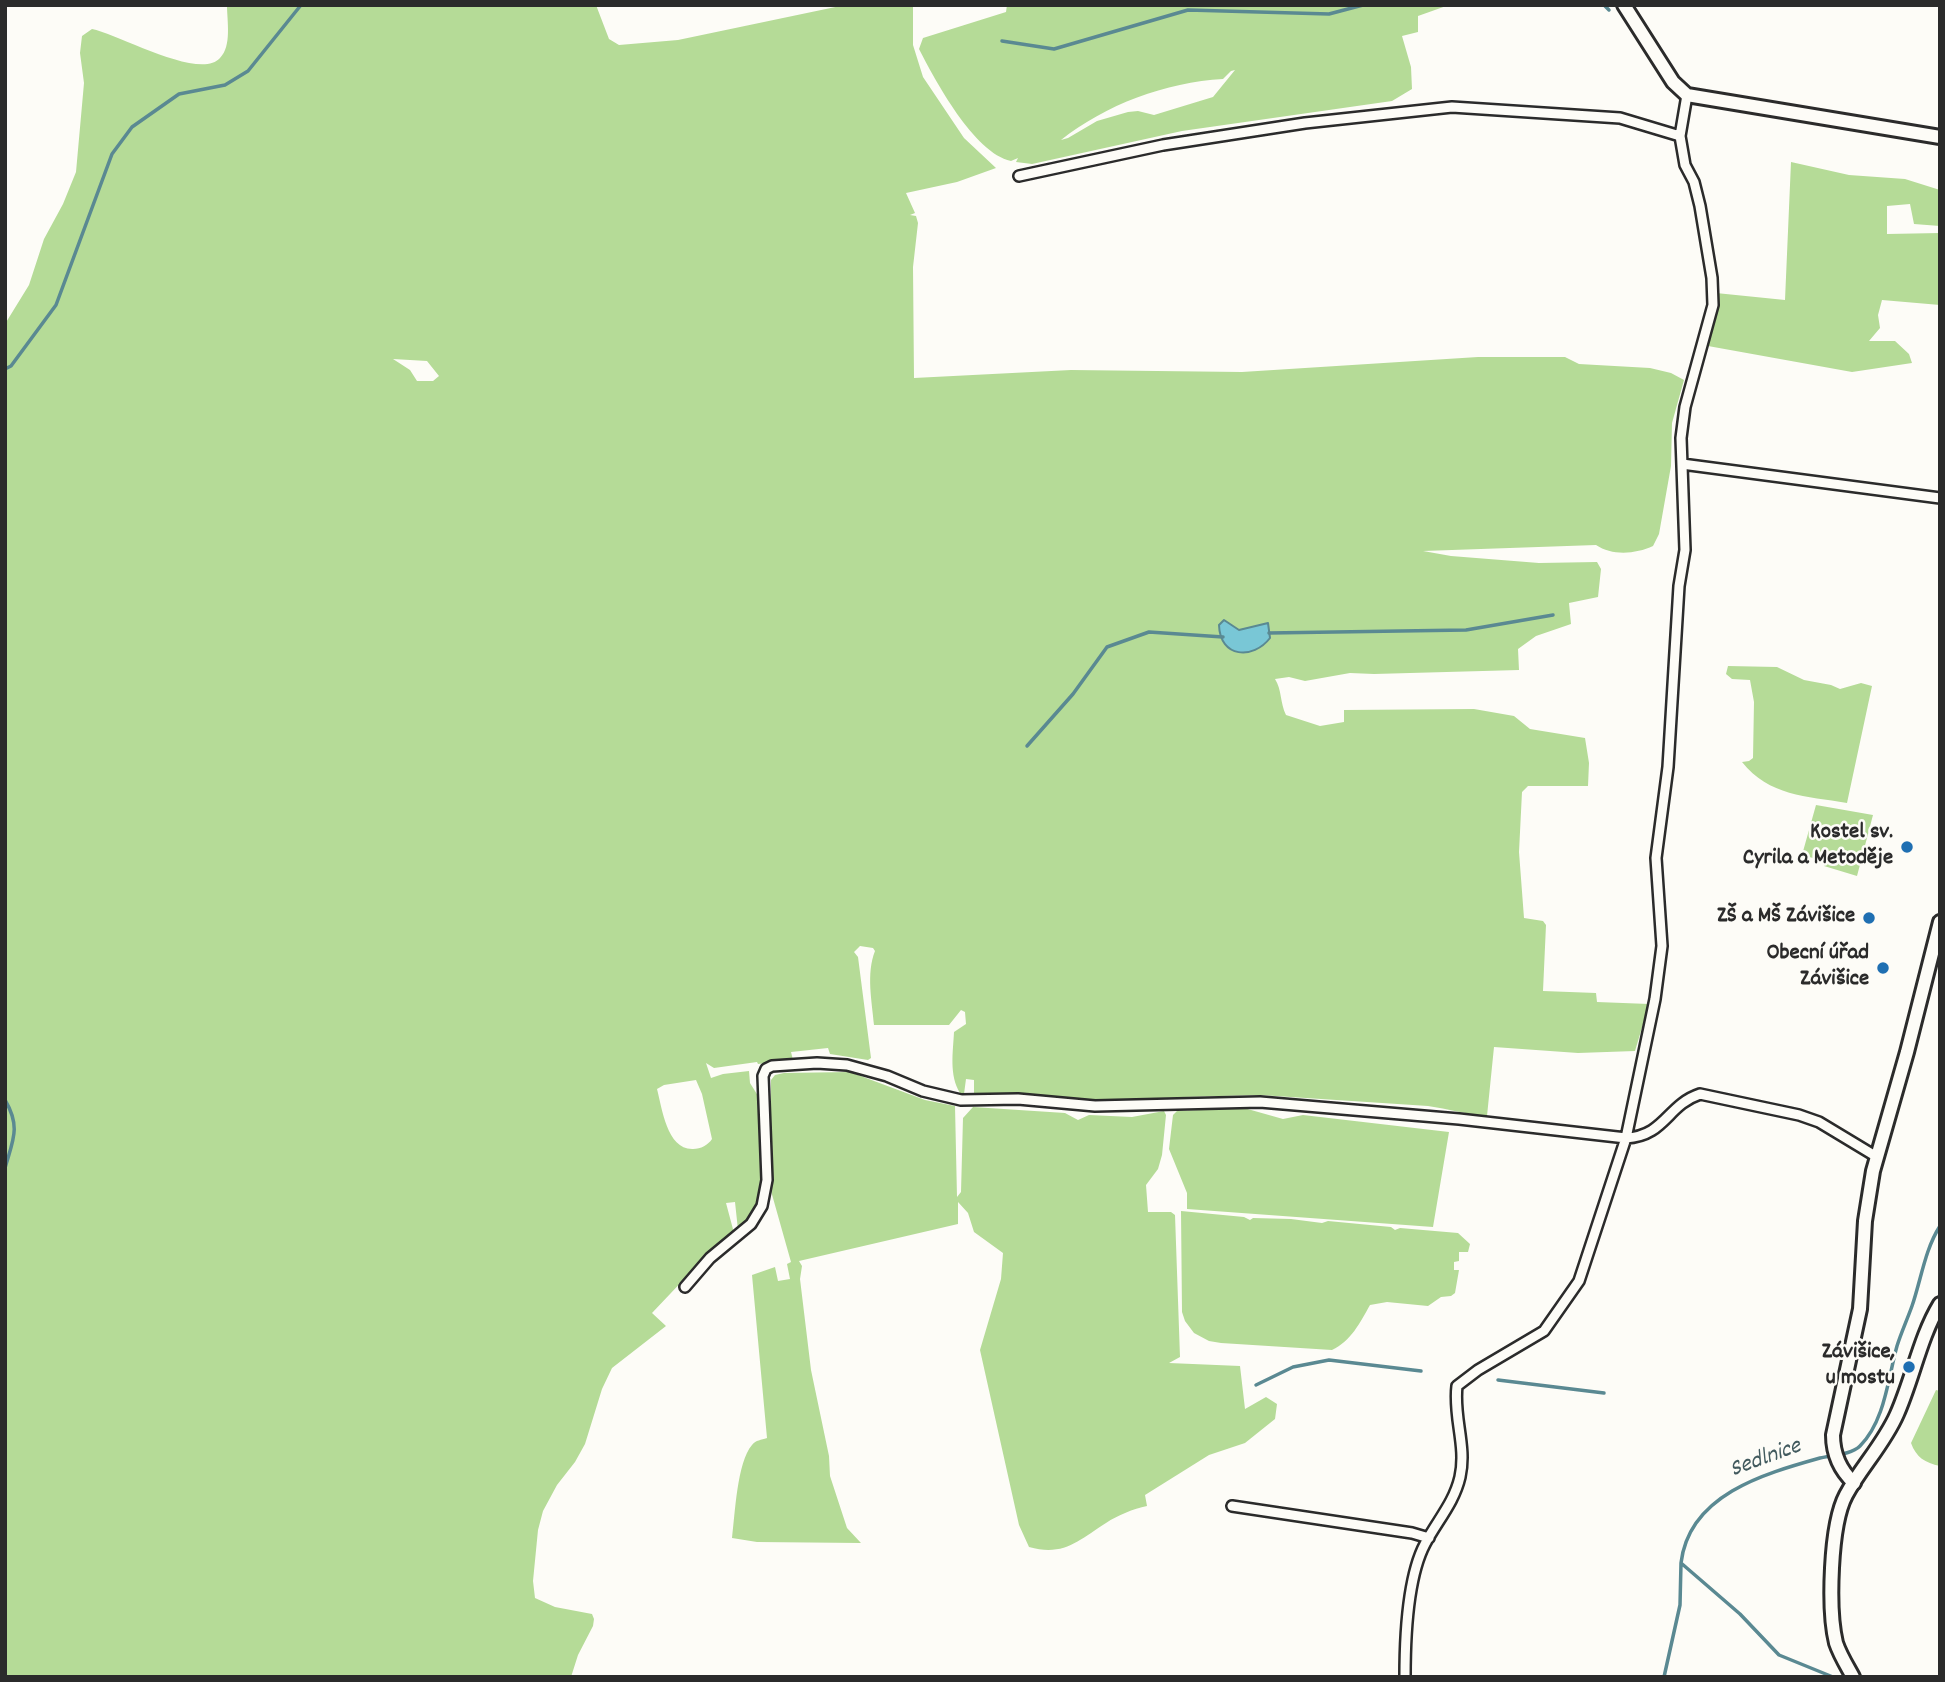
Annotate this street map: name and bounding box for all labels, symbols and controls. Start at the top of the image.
place label: Kostel sv. Cyrila a Metoděje [1743,820,1893,874]
marker: Kostel sv. Cyrila a Metoděje [1899,839,1915,855]
place label: ZŠ a MŠ Závišice [1717,904,1855,932]
marker: ZŠ a MŠ Závišice [1861,910,1877,926]
place label: Obecní úřad Závišice [1766,941,1869,995]
marker: Obecní úřad Závišice [1875,960,1891,976]
place label: Závišice, u mostu [1822,1340,1895,1394]
marker: Závišice, u mostu [1901,1359,1917,1375]
water label: Sedlnice [1726,1434,1806,1486]

